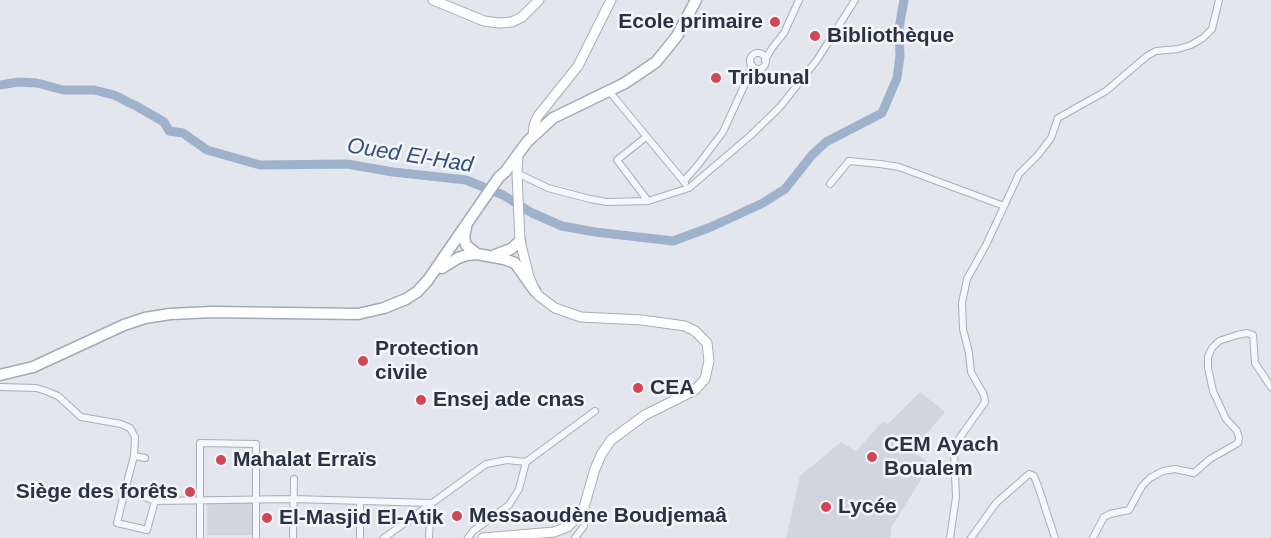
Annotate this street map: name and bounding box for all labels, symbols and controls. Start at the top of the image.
place label: Ecole primaire [618,9,763,35]
marker: Ecole primaire [768,15,782,29]
place label: Bibliothèque [827,23,954,49]
marker: Bibliothèque [808,29,822,43]
place label: Tribunal [728,65,810,91]
marker: Tribunal [709,71,723,85]
water label: Oued El-Had [345,133,475,179]
place label: Protection civile [375,336,479,386]
marker: Protection civile [356,354,370,368]
place label: CEA [650,375,694,401]
marker: CEA [631,381,645,395]
place label: Ensej ade cnas [433,387,585,413]
marker: Ensej ade cnas [414,393,428,407]
place label: CEM Ayach Boualem [884,432,999,482]
place label: Mahalat Erraïs [233,447,377,473]
marker: CEM Ayach Boualem [865,450,879,464]
marker: Mahalat Erraïs [214,453,228,467]
place label: Siège des forêts [16,479,178,505]
marker: Siège des forêts [183,485,197,499]
place label: Lycée [838,494,897,520]
marker: Lycée [819,500,833,514]
place label: Messaoudène Boudjemaâ [469,503,727,529]
place label: El-Masjid El-Atik [279,505,444,531]
marker: Messaoudène Boudjemaâ [450,509,464,523]
marker: El-Masjid El-Atik [260,511,274,525]

